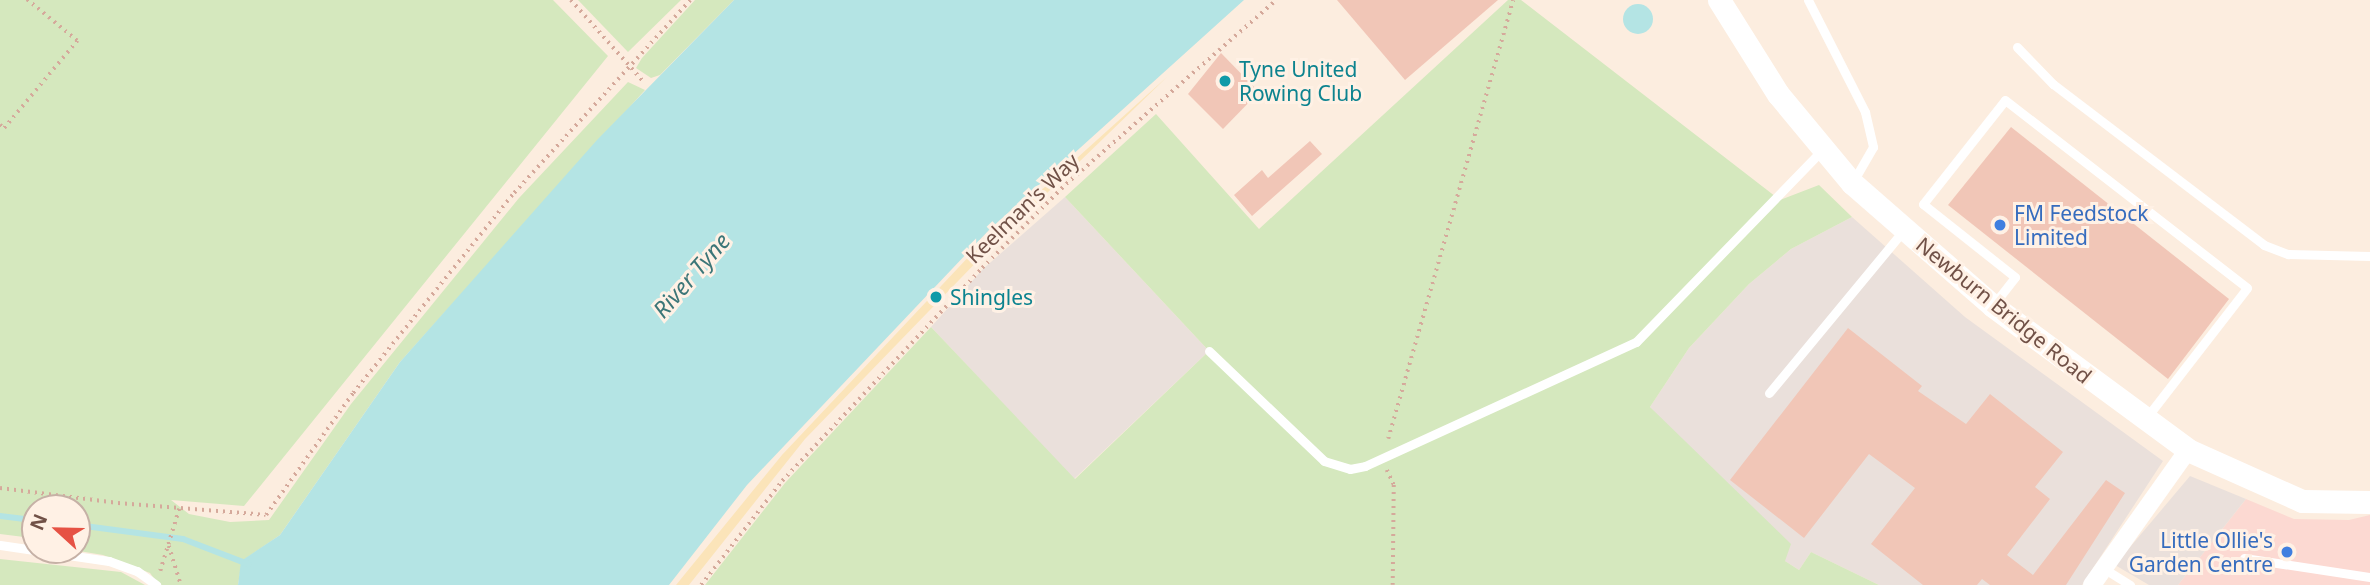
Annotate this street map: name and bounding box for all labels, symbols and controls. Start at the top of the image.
place label: Tyne United Rowing Club [1239,56,1362,106]
marker: Tyne United Rowing Club [1217,73,1233,89]
street label: Keelman's Way [960,148,1084,268]
place label: FM Feedstock Limited [2014,200,2149,250]
marker: FM Feedstock Limited [1992,217,2008,233]
water label: River Tyne [647,227,735,323]
street label: Newburn Bridge Road [1911,232,2097,388]
place label: Shingles [950,284,1033,310]
marker: Shingles [928,289,944,305]
north arrow [21,494,91,564]
text: N [23,510,53,534]
place label: Little Ollie's Garden Centre [2129,527,2273,577]
marker: Little Ollie's Garden Centre [2279,544,2295,560]

